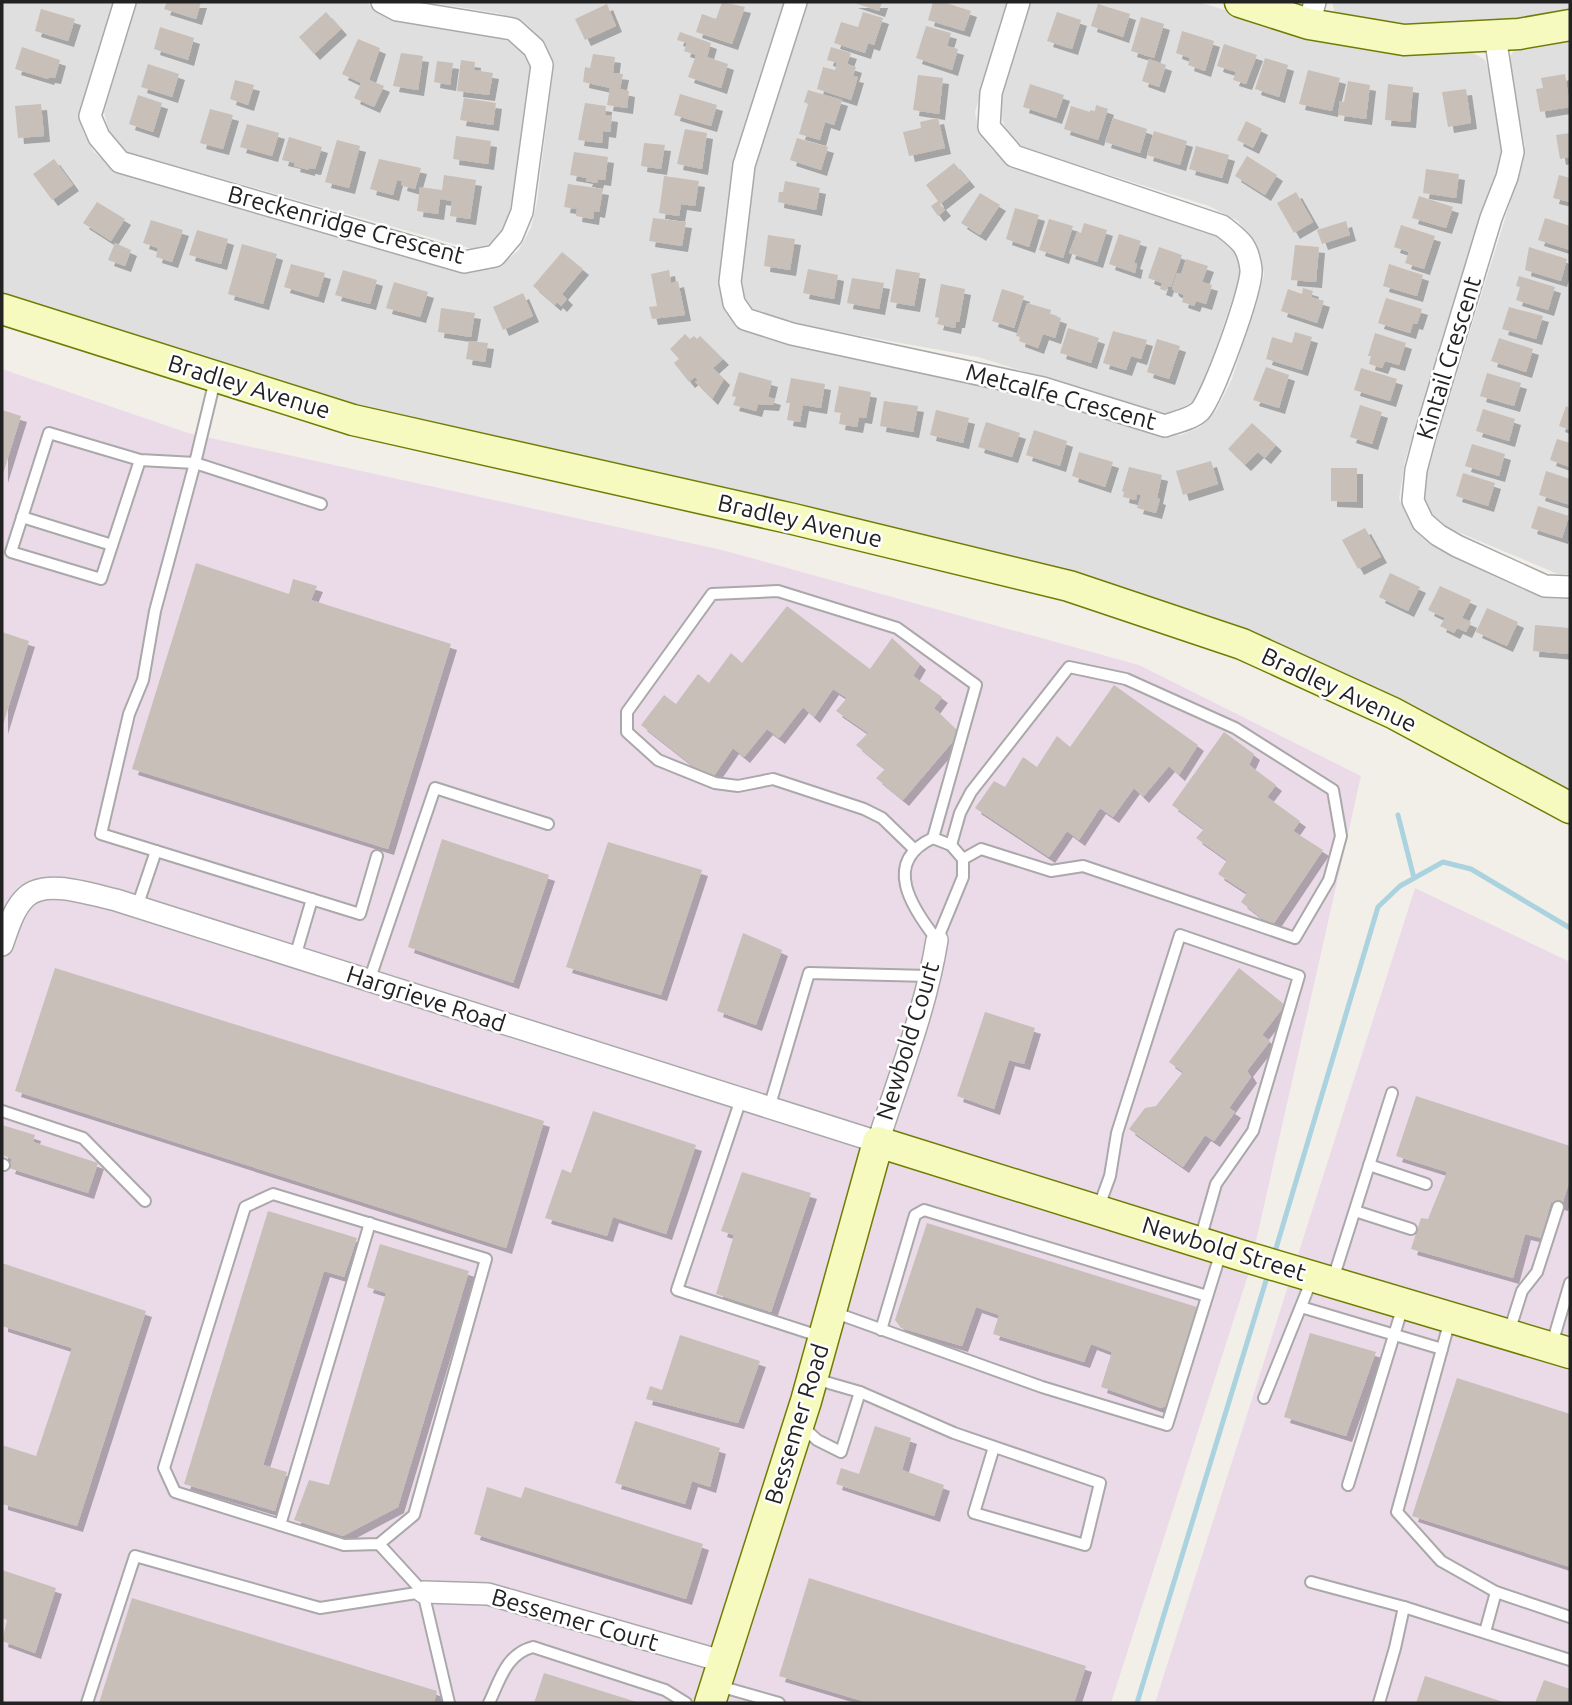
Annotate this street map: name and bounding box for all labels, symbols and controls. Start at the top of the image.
street label: Breckenridge Crescent [225,180,468,269]
street label: Kintail Crescent [1411,273,1486,443]
street label: Bradley Avenue [165,349,333,424]
street label: Metcalfe Crescent [963,358,1160,435]
street label: Bradley Avenue [715,488,885,553]
street label: Bradley Avenue [1257,642,1421,737]
street label: Newbold Court [871,958,945,1123]
street label: Hargrieve Road [343,960,509,1037]
street label: Newbold Street [1139,1211,1310,1286]
street label: Bessemer Road [759,1340,834,1507]
street label: Bessemer Court [489,1583,662,1656]

